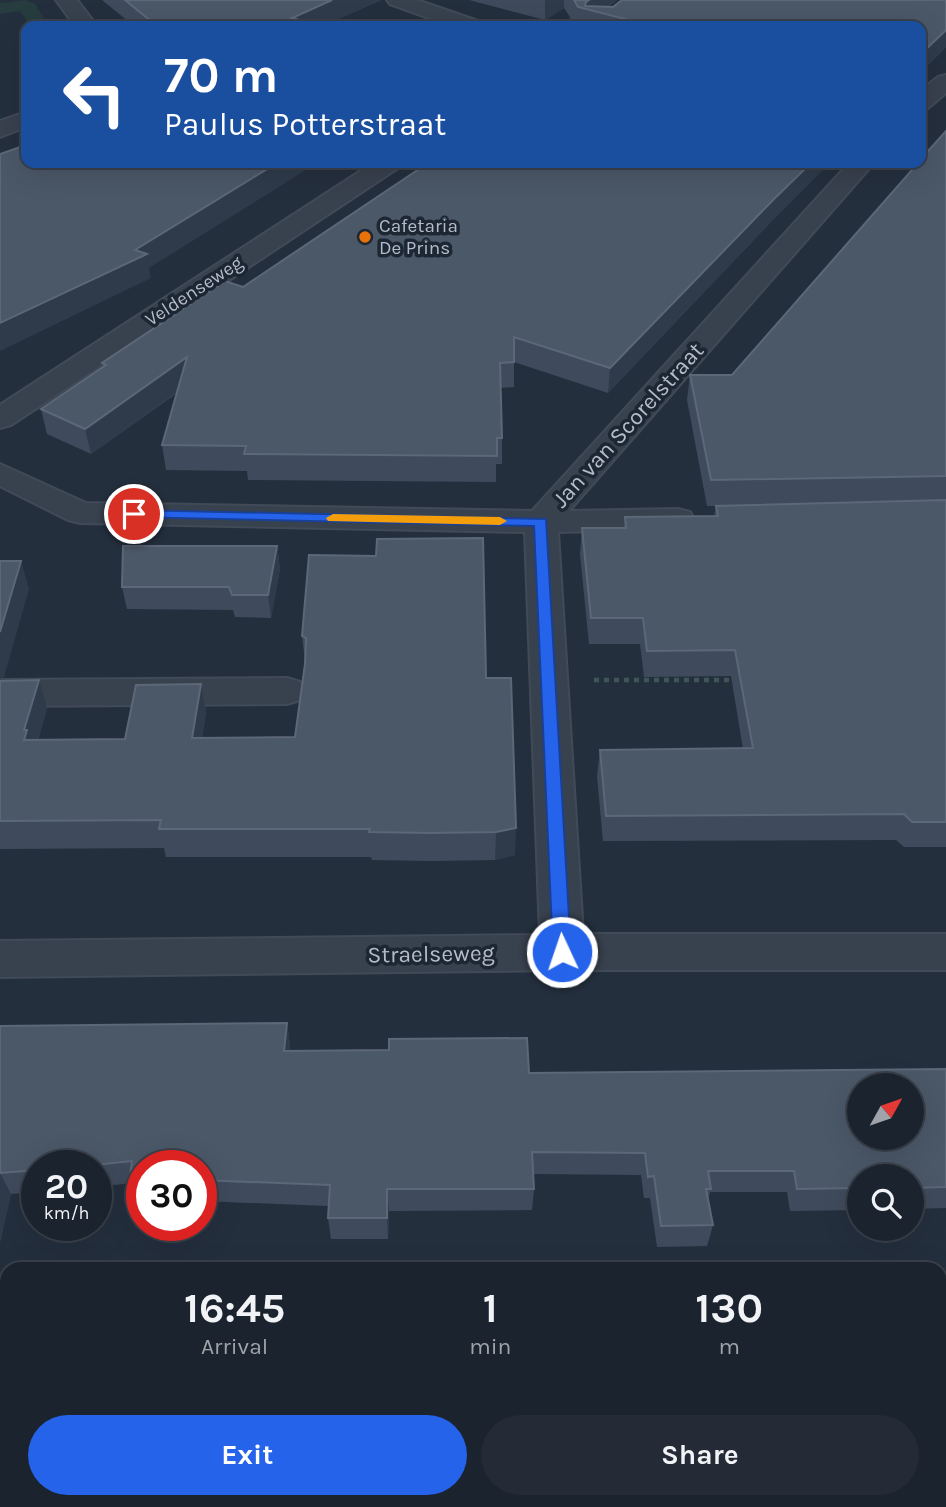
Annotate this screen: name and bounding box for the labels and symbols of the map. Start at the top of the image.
place label: Cafetaria De Prins [379,215,458,259]
marker: Cafetaria De Prins [357,229,373,245]
street label: Veldenseweg [141,251,247,331]
street label: Jan van Scorelstraat [547,337,709,513]
pin [104,484,164,544]
position arrow [525,915,599,989]
street label: Straelseweg [367,939,495,969]
north arrow [847,1073,924,1150]
speed limit sign: 30 [126,1150,217,1241]

